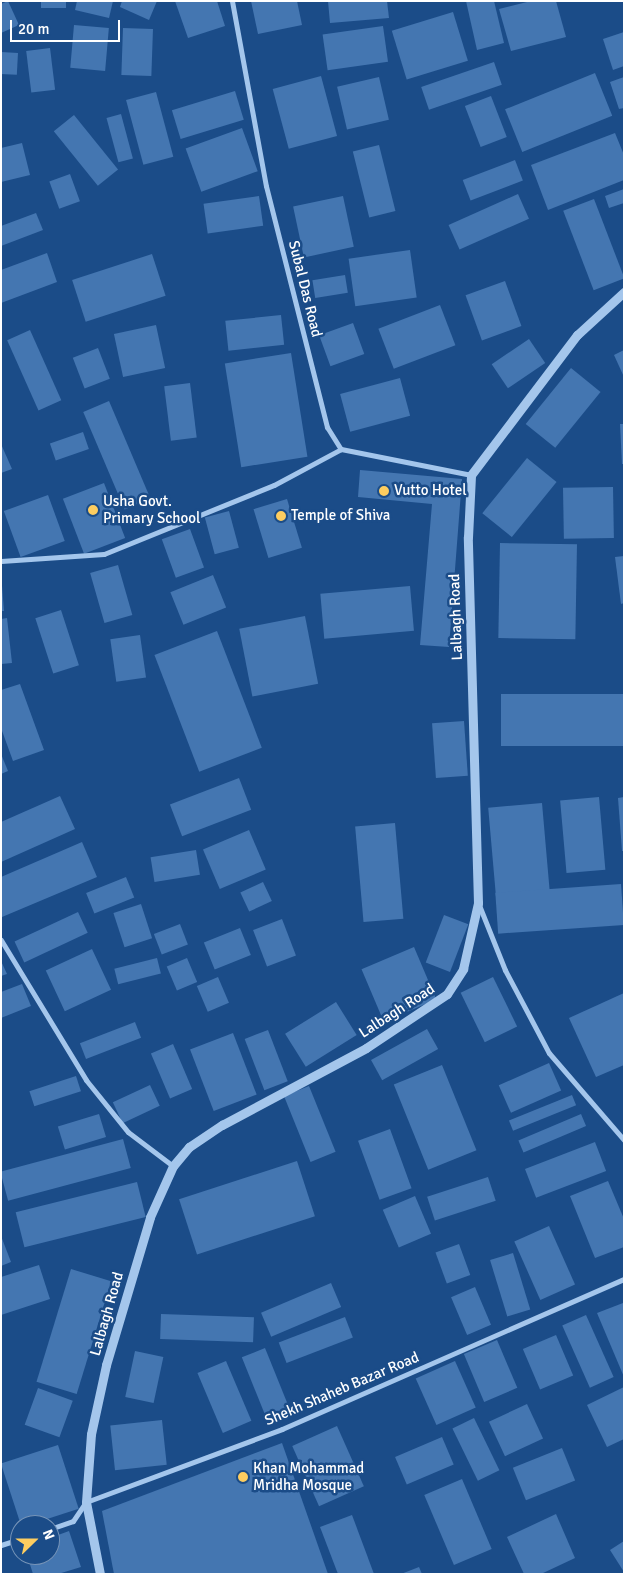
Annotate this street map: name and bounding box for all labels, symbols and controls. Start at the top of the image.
scale bar [12,10,122,42]
text: 20 m [18,20,49,38]
street label: Subal Das Road [284,239,326,339]
place label: Vutto Hotel [394,482,467,500]
marker: Vutto Hotel [378,485,390,497]
place label: Usha Govt. Primary School [103,492,200,527]
marker: Usha Govt. Primary School [87,504,99,516]
place label: Temple of Shiva [291,507,390,525]
marker: Temple of Shiva [275,510,287,522]
street label: Lalbagh Road [445,573,467,661]
street label: Lalbagh Road [356,980,438,1042]
street label: Lalbagh Road [86,1270,128,1358]
street label: Shekh Shaheb Bazar Road [262,1348,422,1430]
place label: Khan Mohammad Mridha Mosque [253,1459,364,1494]
marker: Khan Mohammad Mridha Mosque [237,1471,249,1483]
north arrow [10,1515,60,1565]
text: N [39,1527,58,1542]

